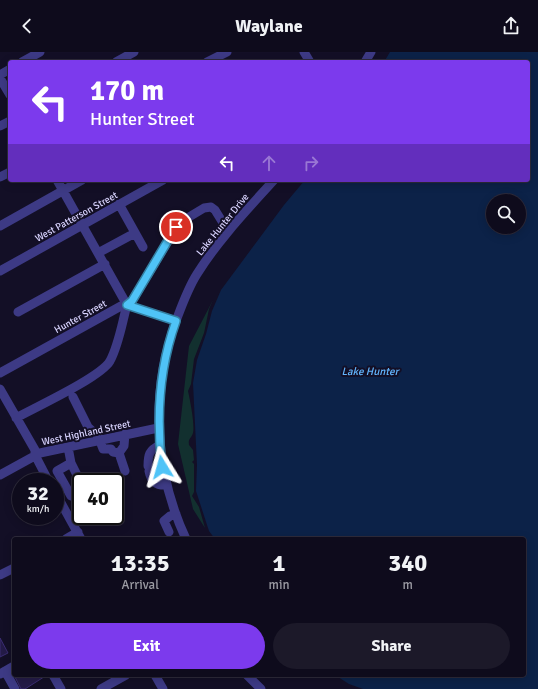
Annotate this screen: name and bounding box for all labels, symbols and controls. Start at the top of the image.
icon: back [16,15,38,37]
text: Waylane [235,15,303,37]
icon: share [500,15,522,37]
text: 170 m [90,74,164,108]
icon: left [24,76,76,128]
text: Hunter Street [90,108,194,130]
icon: left [216,152,238,174]
icon: ahead [258,152,280,174]
icon: right [300,152,322,174]
street label: West Patterson Street [33,189,120,245]
street label: Lake Hunter Drive [194,191,252,258]
map controls [486,194,526,234]
button: search [486,194,526,234]
pin [159,210,193,244]
icon: arrive [165,216,187,238]
street label: Hunter Street [52,297,109,336]
water label: Lake Hunter [341,365,401,378]
street label: West Highland Street [41,418,132,448]
position arrow [141,446,183,488]
speed limit sign: 40 [72,473,124,525]
text: 32 [27,481,49,506]
text: km/h [27,503,49,515]
text: 13:35 [111,548,170,578]
text: 1 [273,548,285,578]
text: 340 [388,548,427,578]
text: Arrival [122,577,159,593]
text: min [269,577,290,593]
text: m [403,577,413,593]
button: Exit [28,623,265,669]
button: Share [273,623,510,669]

